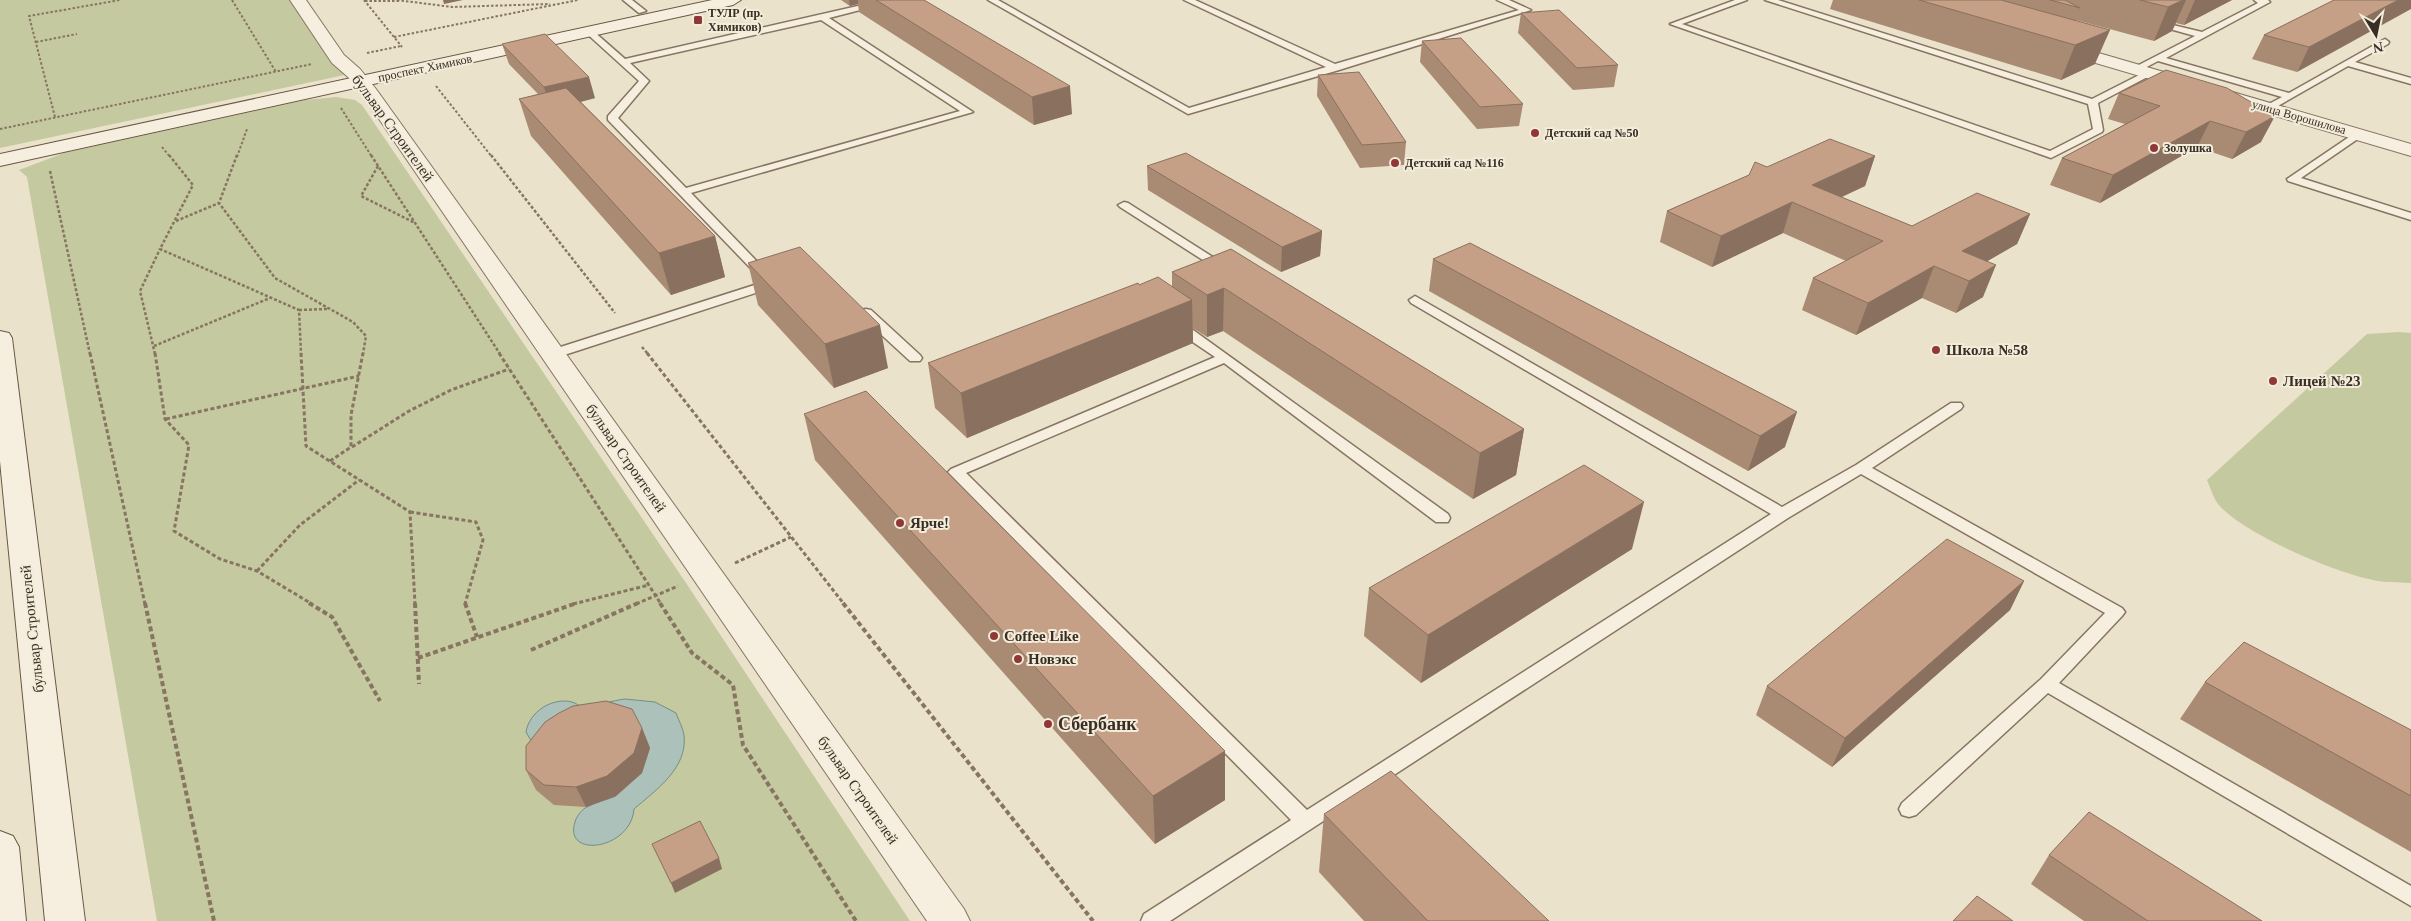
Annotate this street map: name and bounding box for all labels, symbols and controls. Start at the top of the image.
place label: ТУЛР (пр. Химиков) [708,6,763,34]
north arrow [2351,10,2401,60]
marker: ТУЛР (пр. Химиков) [692,14,704,26]
text: N [2372,39,2384,56]
street label: проспект Химиков [377,51,474,85]
street label: бульвар Строителей [349,72,437,184]
street label: улица Ворошилова [2250,97,2348,137]
place label: Детский сад №50 [1545,126,1638,140]
marker: Детский сад №50 [1529,127,1541,139]
place label: Золушка [2164,141,2212,155]
marker: Золушка [2148,142,2160,154]
place label: Детский сад №116 [1405,156,1504,170]
marker: Детский сад №116 [1389,157,1401,169]
place label: Школа №58 [1946,342,2028,358]
marker: Школа №58 [1930,344,1942,356]
place label: Лицей №23 [2283,373,2361,389]
marker: Лицей №23 [2267,375,2279,387]
street label: бульвар Строителей [583,401,669,515]
place label: Ярче! [910,515,949,531]
marker: Ярче! [894,517,906,529]
street label: бульвар Строителей [17,565,47,693]
place label: Coffee Like [1004,628,1079,644]
marker: Coffee Like [988,630,1000,642]
place label: Новэкс [1028,651,1077,667]
marker: Новэкс [1012,653,1024,665]
place label: Сбербанк [1058,714,1137,734]
marker: Сбербанк [1042,718,1054,730]
street label: бульвар Строителей [815,733,901,847]

